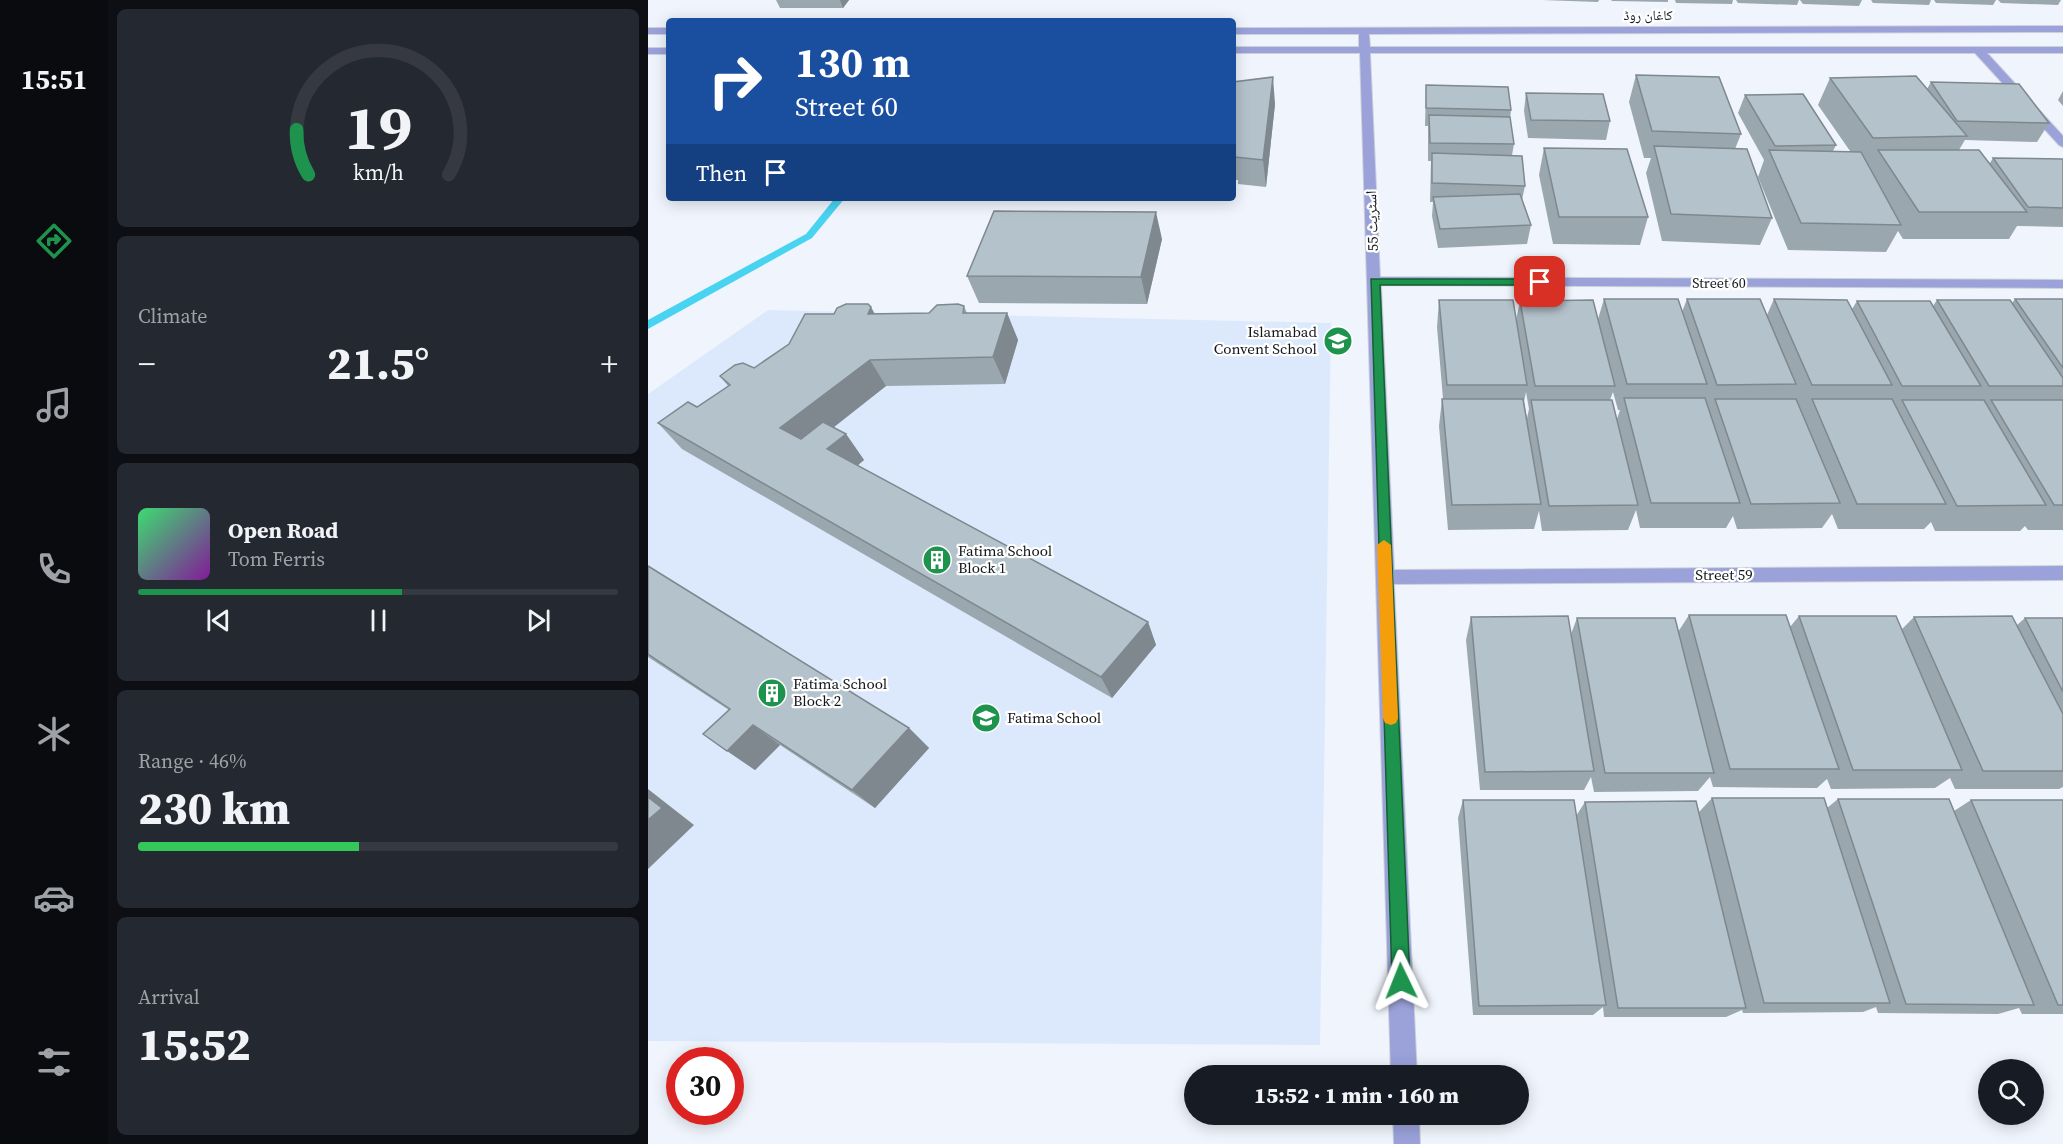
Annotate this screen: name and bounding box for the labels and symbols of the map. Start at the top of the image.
street label: کاغان روڈ [1623,5,1673,25]
street label: اسٹریٹ 55 [1360,190,1383,252]
pin [1514,256,1565,307]
street label: Street 60 [1692,273,1746,293]
place label: Islamabad Convent School [1214,321,1318,359]
school or university icon: Islamabad Convent School [1322,325,1354,357]
place label: Fatima School Block 1 [958,540,1053,578]
building icon: Fatima School Block 1 [921,544,953,576]
street label: Street 59 [1695,564,1753,585]
place label: Fatima School Block 2 [793,673,888,711]
building icon: Fatima School Block 2 [756,677,788,709]
school or university icon: Fatima School [970,702,1002,734]
place label: Fatima School [1007,707,1102,728]
position arrow [1369,949,1433,1013]
speed limit sign: 30 [666,1047,744,1125]

